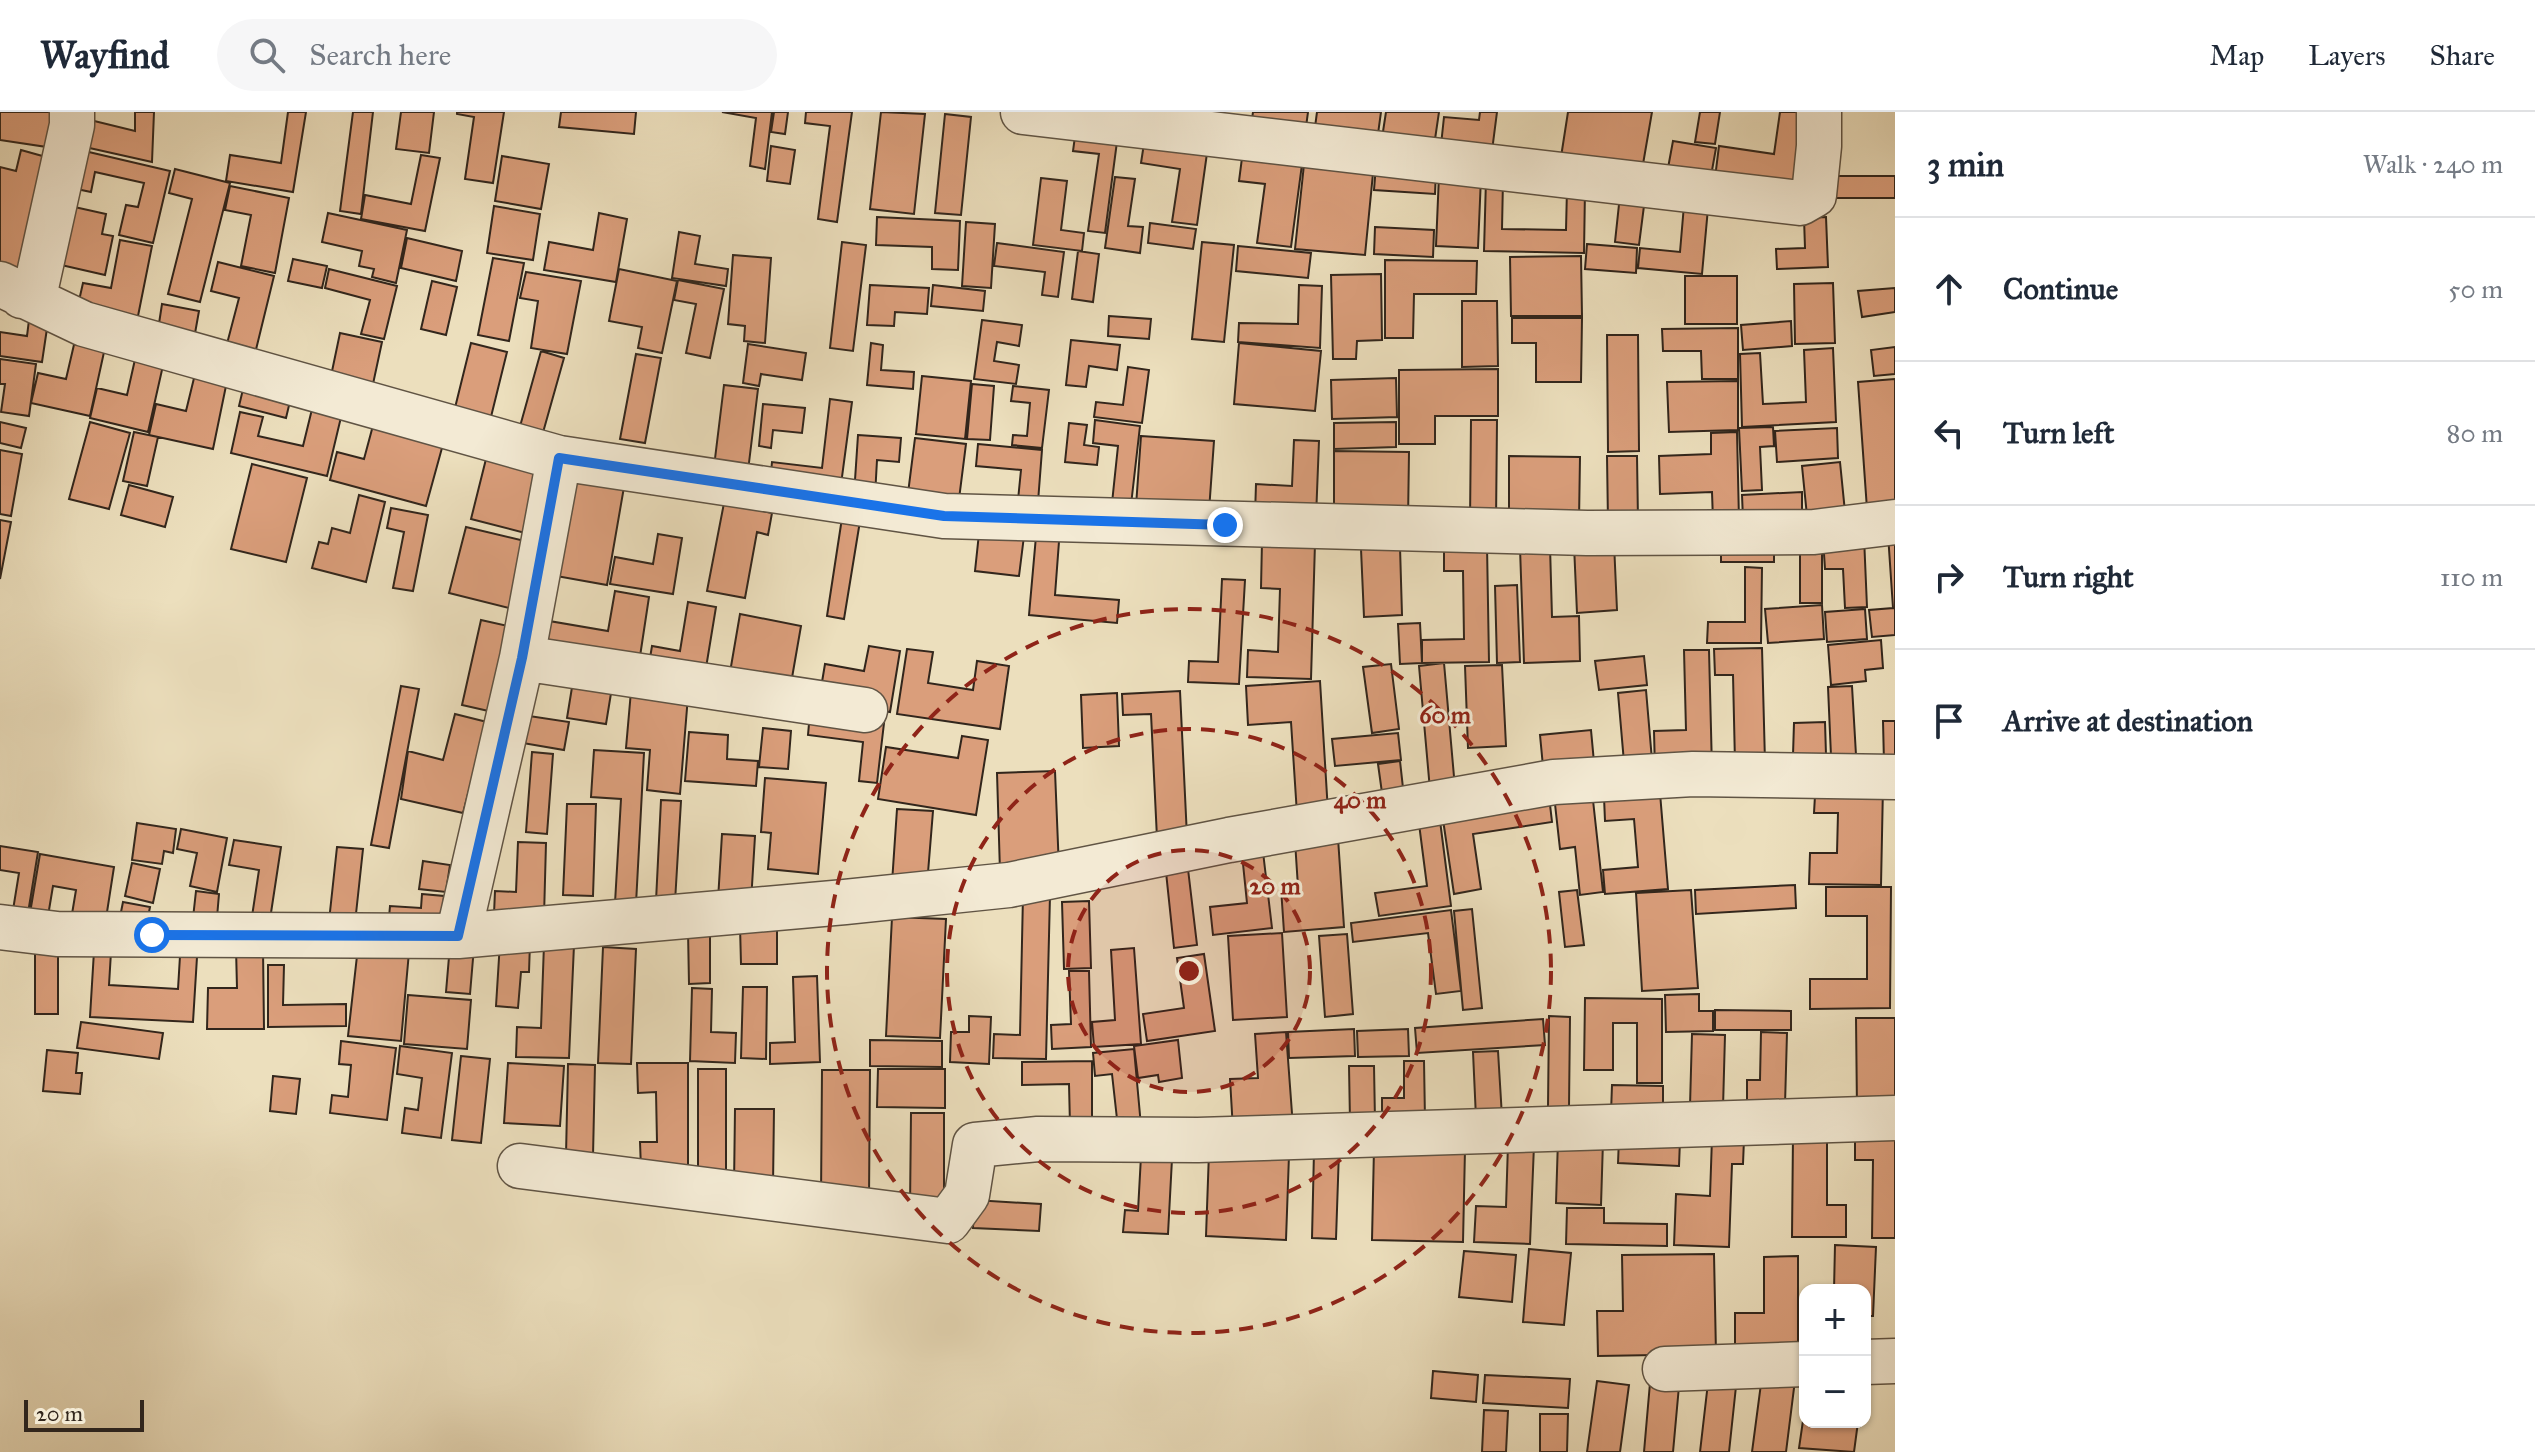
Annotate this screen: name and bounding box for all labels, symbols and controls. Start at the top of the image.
search box [217,19,777,91]
text: Wayfind [40,32,169,78]
icon: search [245,33,289,77]
text: Search here [309,37,451,73]
text: Map [2209,38,2264,73]
text: Layers [2308,38,2386,73]
text: Share [2430,38,2495,73]
text: 3 min [1927,144,2004,185]
text: Walk · 240 m [2363,148,2503,180]
icon: ahead [1927,267,1971,311]
text: Continue [2003,271,2118,307]
text: 50 m [2448,273,2503,305]
icon: left [1927,411,1971,455]
text: Turn left [2003,415,2114,451]
text: 80 m [2447,417,2503,449]
route end [1207,507,1243,543]
icon: right [1927,555,1971,599]
text: Turn right [2003,559,2134,595]
text: 110 m [2440,561,2503,593]
icon: arrive [1927,699,1971,743]
text: 60 m [1419,700,1472,730]
text: Arrive at destination [2003,703,2253,739]
text: 40 m [1334,785,1387,815]
text: 20 m [1249,871,1301,901]
route start [134,917,170,953]
centre of rings [1175,957,1203,985]
map controls [1799,1284,1871,1428]
button: + [1799,1284,1871,1356]
button: − [1799,1356,1871,1428]
scale bar [24,1396,144,1432]
text: 20 m [36,1400,83,1427]

